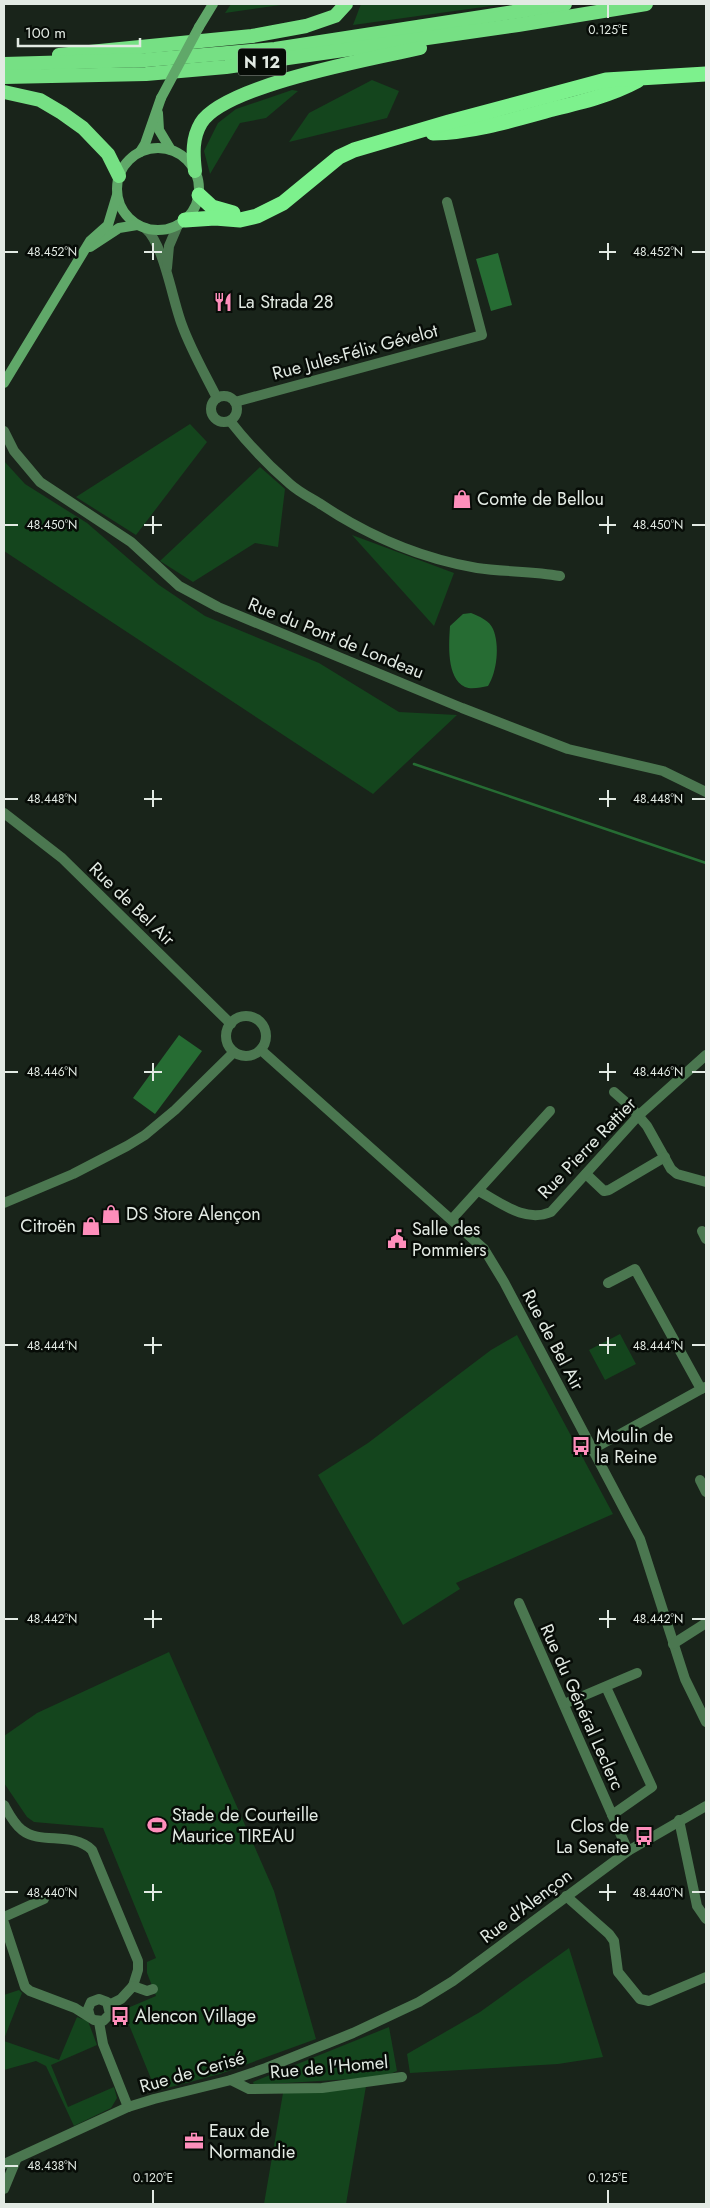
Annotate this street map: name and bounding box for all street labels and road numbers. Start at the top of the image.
road number: N 12 [238,48,286,76]
street label: Rue Jules-Félix Gévelot [269,317,441,387]
street label: Rue du Pont de Londeau [244,591,428,685]
street label: Rue de Bel Air [83,856,181,952]
street label: Rue Pierre Rattier [532,1091,643,1205]
street label: Rue de Bel Air [516,1285,591,1396]
street label: Rue du Général Leclerc [534,1620,630,1794]
street label: Rue d'Alençon [474,1863,578,1949]
street label: Rue de Cerisé [136,2045,248,2099]
street label: Rue de l'Homel [269,2049,389,2085]

